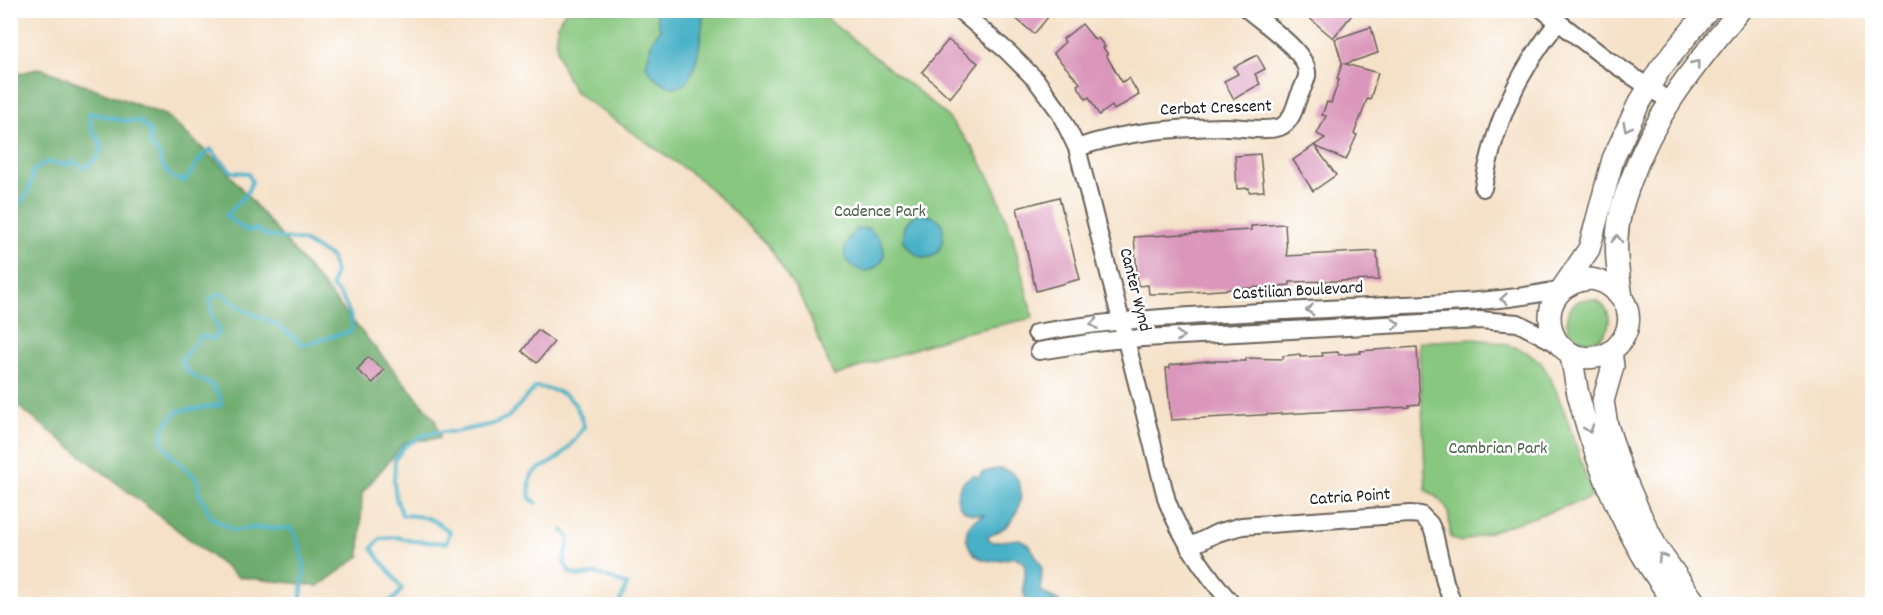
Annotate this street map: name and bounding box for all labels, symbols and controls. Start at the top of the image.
one-way arrow [1689,60,1700,71]
street label: Cerbat Crescent [1160,95,1273,123]
one-way arrow [1623,121,1635,132]
park label: Cadence Park [834,200,926,225]
one-way arrow [1611,235,1624,244]
street label: Canter Wynd [1112,246,1156,334]
street label: Castilian Boulevard [1232,276,1364,308]
one-way arrow [1500,292,1509,305]
one-way arrow [1305,304,1314,317]
one-way arrow [1090,317,1099,329]
one-way arrow [1392,318,1401,331]
one-way arrow [1176,329,1185,342]
one-way arrow [1582,423,1594,434]
park label: Cambrian Park [1448,437,1548,462]
street label: Catria Point [1309,483,1392,513]
one-way arrow [1659,552,1670,563]

